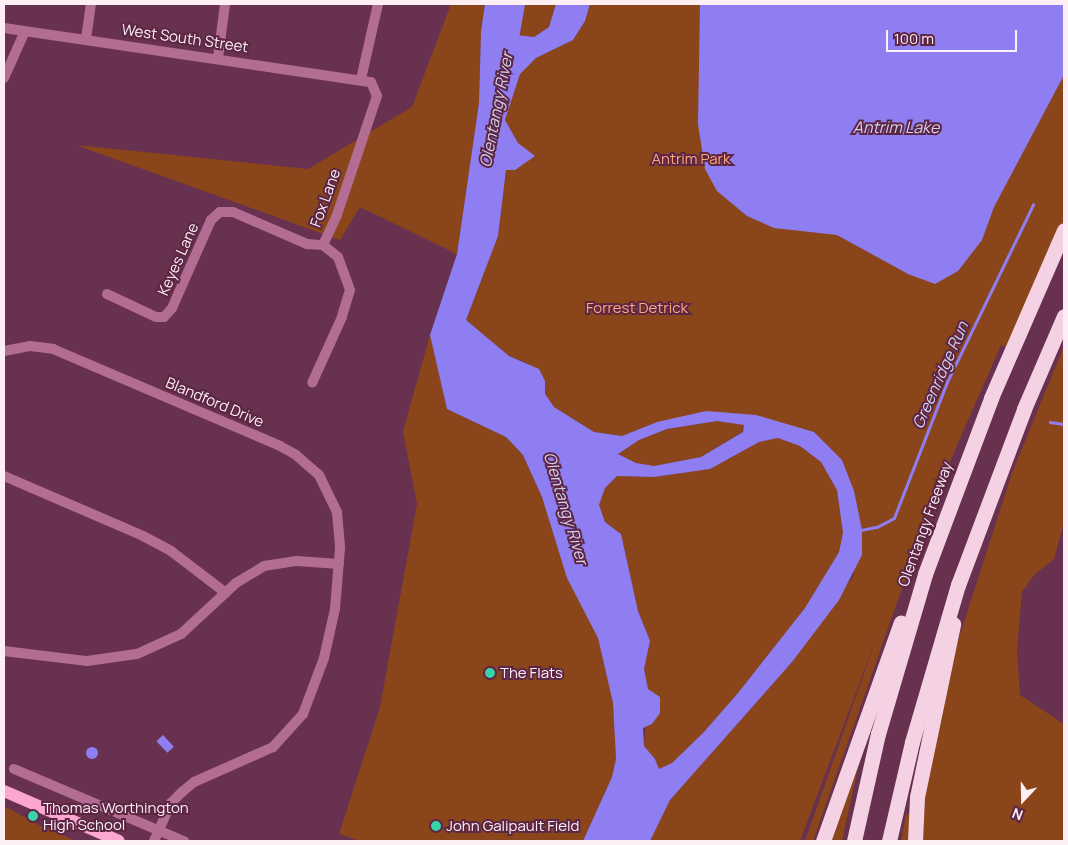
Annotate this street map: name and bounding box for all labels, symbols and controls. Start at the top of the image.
street label: West South Street [120,20,250,56]
scale bar [888,20,1019,52]
text: 100 m [894,28,934,49]
water label: Olentangy River [475,51,517,169]
water label: Antrim Lake [853,117,939,137]
park label: Antrim Park [652,150,730,168]
street label: Fox Lane [306,166,344,230]
street label: Keyes Lane [154,220,202,298]
park label: Forrest Detrick [586,299,688,317]
water label: Greenridge Run [908,319,972,431]
street label: Blandford Drive [163,373,267,431]
water label: Olentangy River [540,449,592,567]
street label: Olentangy Freeway [894,459,956,589]
place label: The Flats [500,664,563,682]
marker: The Flats [484,667,496,679]
north arrow [998,775,1048,825]
place label: Thomas Worthington High School [43,798,189,833]
text: N [1009,804,1026,825]
marker: Thomas Worthington High School [27,810,39,822]
place label: John Galipault Field [446,817,579,835]
marker: John Galipault Field [430,820,442,832]

